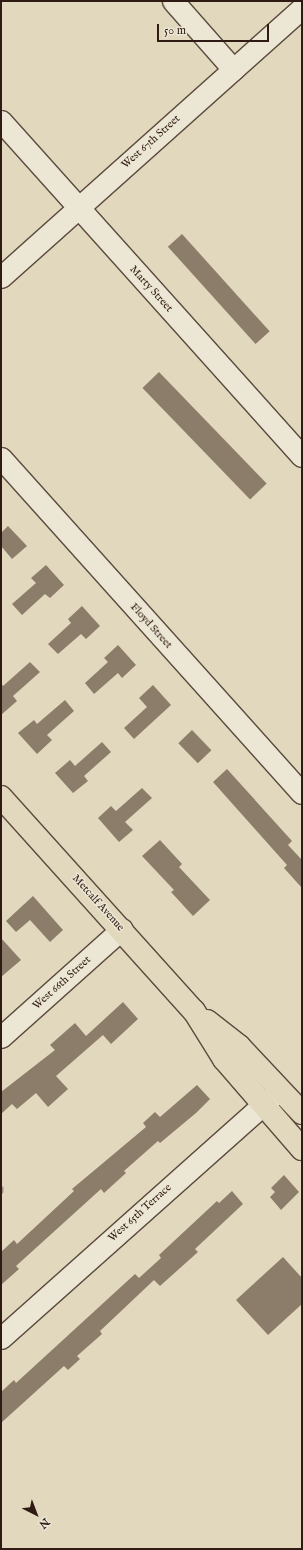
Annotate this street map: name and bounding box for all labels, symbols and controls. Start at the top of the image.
scale bar [159,16,271,42]
text: 50 m [164,23,186,38]
street label: West 67th Street [119,112,183,172]
street label: Marty Street [127,263,175,315]
street label: Floyd Street [127,601,175,651]
street label: Metcalf Avenue [69,872,127,934]
street label: West 66th Street [30,953,94,1013]
street label: West 65th Terrace [106,1181,174,1245]
north arrow [16,1494,56,1534]
text: N [36,1515,52,1531]

